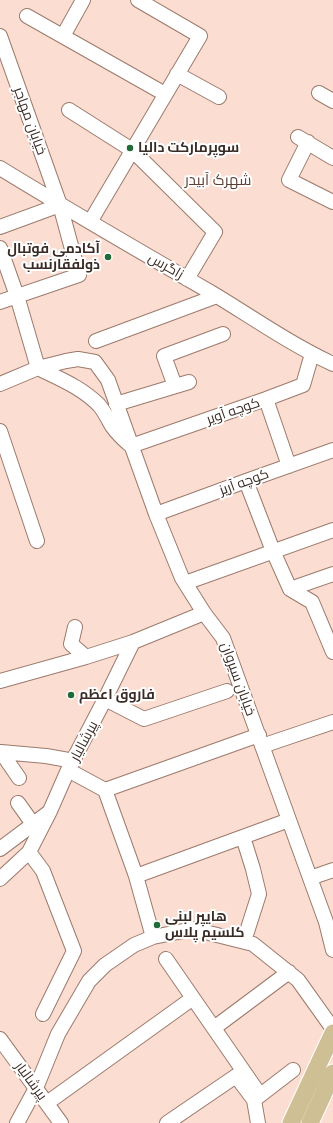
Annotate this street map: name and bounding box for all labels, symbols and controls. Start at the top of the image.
street label: خیابان مهاجر [10,85,50,157]
place label: سوپرمارکت دالیا [138,140,239,156]
marker: سوپرمارکت دالیا [125,143,135,153]
district label: شهرک آبیدر [185,171,251,189]
place label: آکادمی فوتبال ذولفقارنسب [7,241,100,274]
street label: زاگرس [145,249,187,283]
marker: آکادمی فوتبال ذولفقارنسب [103,252,113,262]
street label: کوچه آویر [204,394,262,428]
street label: کوچه آریز [217,465,271,499]
street label: خیابان سیروان [217,640,259,718]
place label: فاروق اعظم [79,687,155,703]
marker: فاروق اعظم [66,690,76,700]
street label: پیرشالیار [66,718,102,764]
place label: هایپر لبنی کلسیم پلاس [165,909,245,942]
marker: هایپر لبنی کلسیم پلاس [152,920,162,930]
street label: پیرشالیار [11,1058,51,1104]

